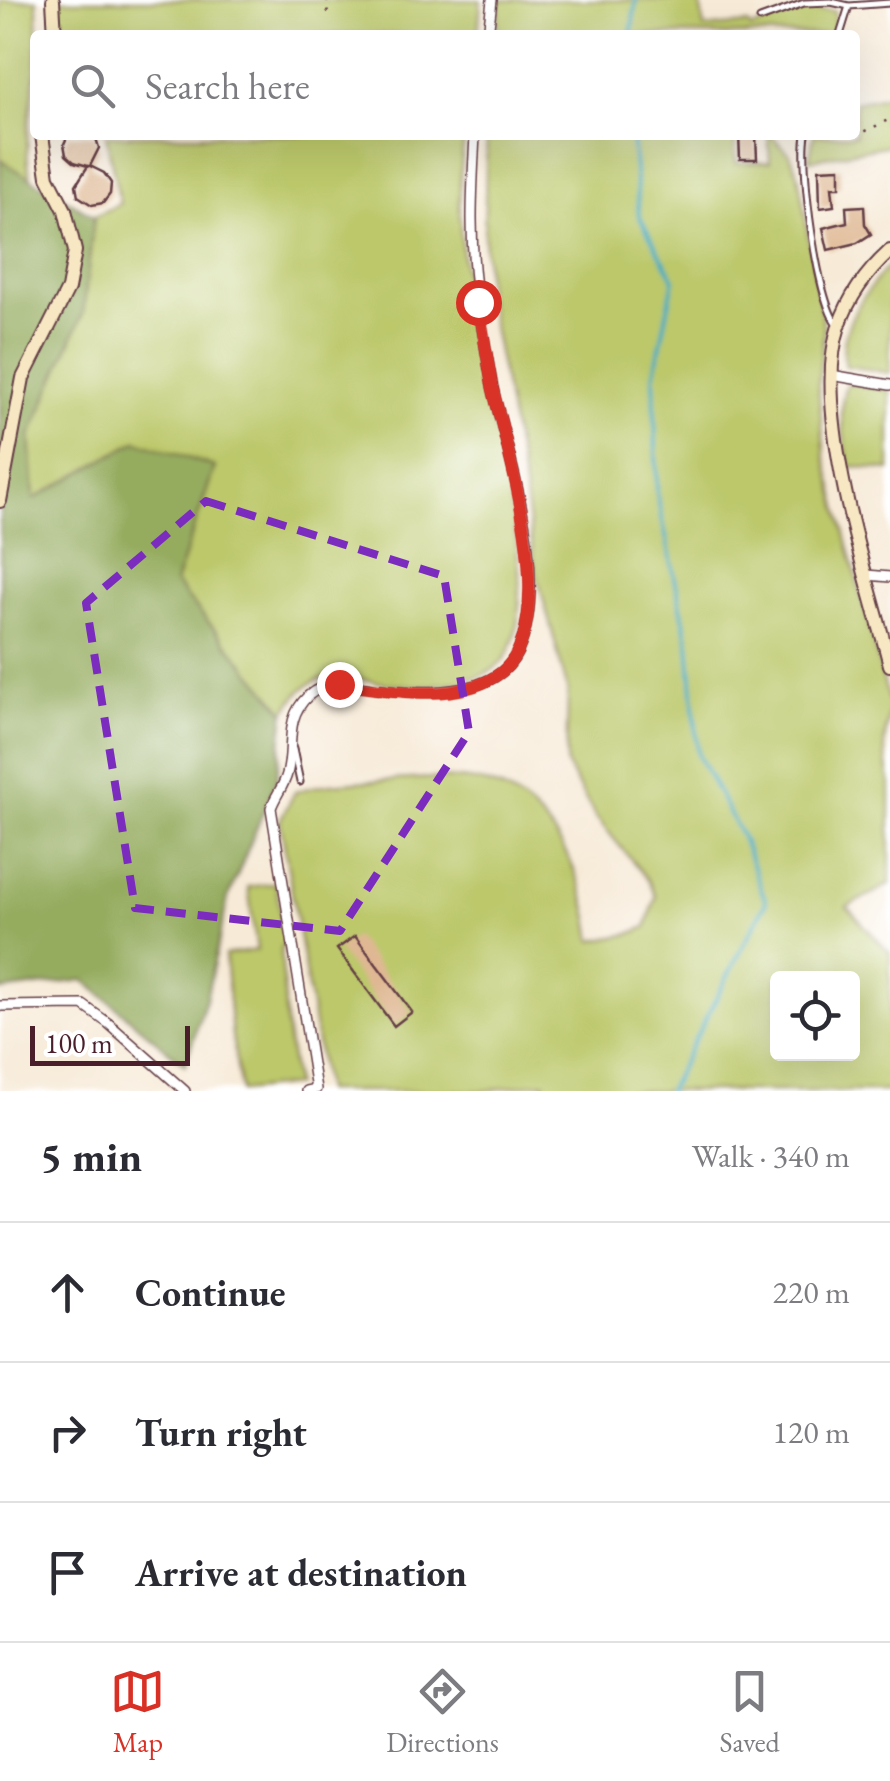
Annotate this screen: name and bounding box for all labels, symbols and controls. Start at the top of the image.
search box [30,30,860,140]
icon: search [65,58,120,113]
text: Search here [145,61,310,110]
route start [456,280,502,326]
route end [317,662,363,708]
map controls [770,971,860,1061]
button: locate [770,971,860,1061]
scale bar [30,1021,190,1066]
text: 100 m [45,1025,113,1061]
text: 5 min [40,1129,142,1184]
text: Walk · 340 m [692,1135,850,1177]
icon: ahead [40,1265,95,1320]
text: Continue [135,1268,286,1317]
text: 220 m [773,1271,850,1313]
icon: right [40,1405,95,1460]
text: Turn right [135,1408,307,1457]
text: 120 m [773,1411,850,1453]
icon: arrive [40,1545,95,1600]
text: Arrive at destination [135,1548,467,1597]
tab: Map [110,1664,165,1760]
tab: Directions [386,1664,499,1760]
tab: Saved [720,1664,780,1760]

